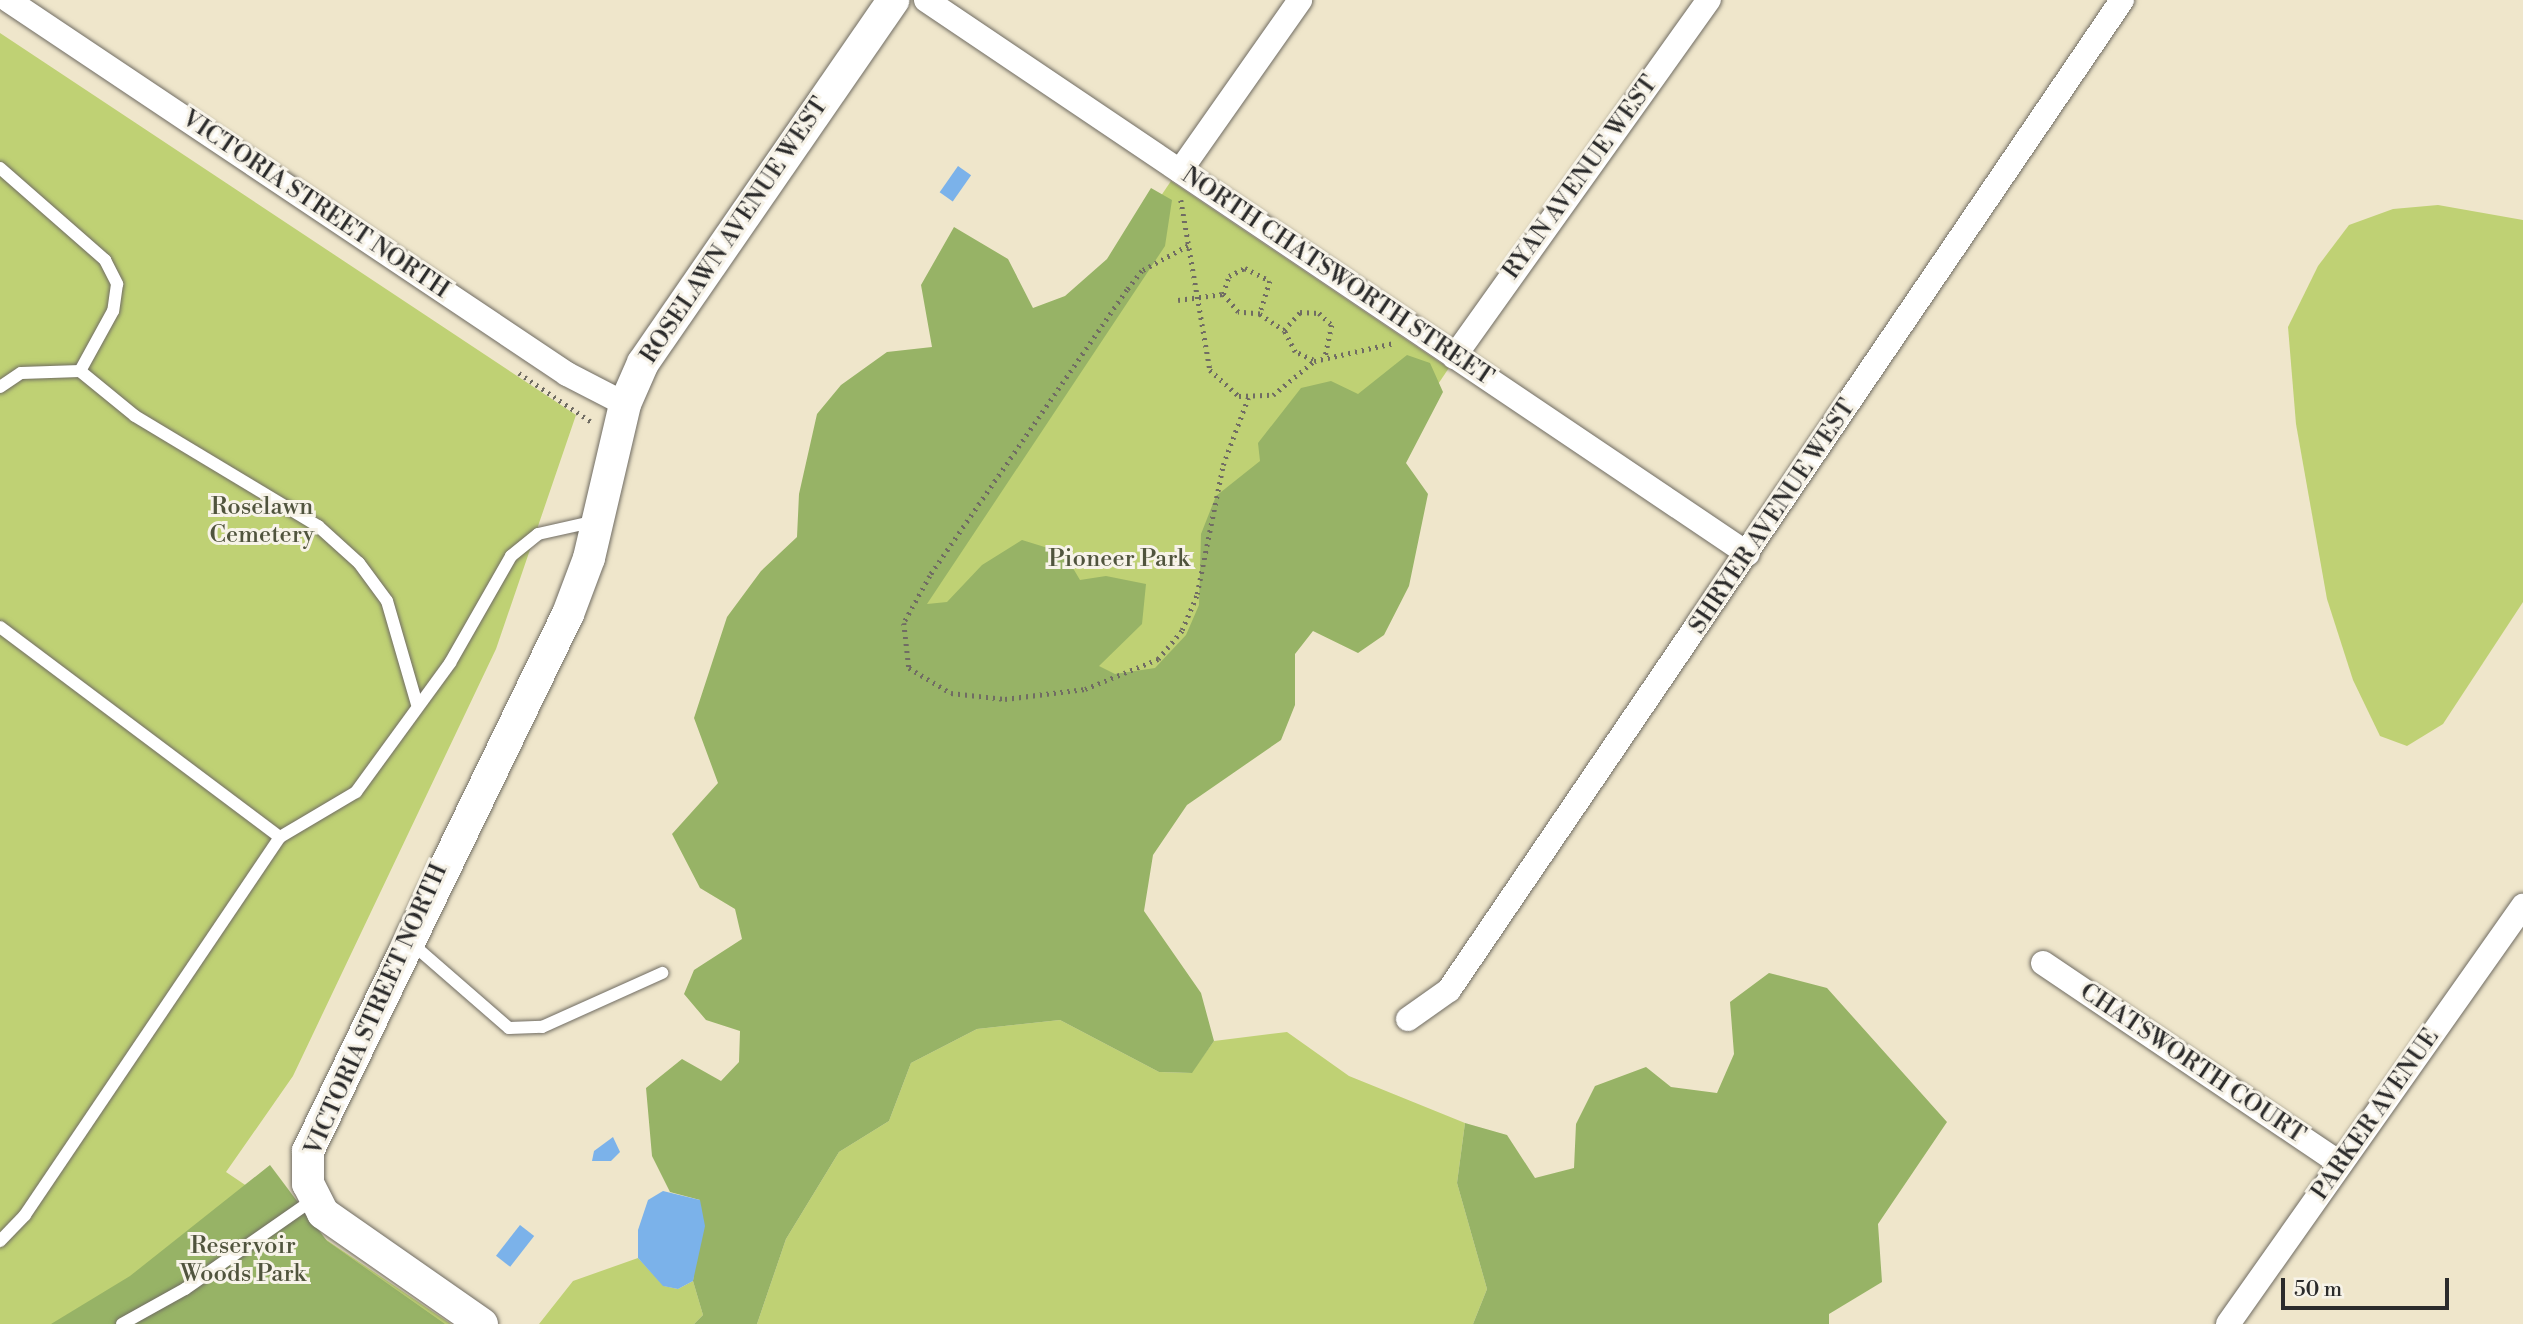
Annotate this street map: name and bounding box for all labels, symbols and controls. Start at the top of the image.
street label: RYAN AVENUE WEST [1498,71,1664,285]
street label: ROSELAWN AVENUE WEST [635,93,835,369]
street label: VICTORIA STREET NORTH [176,105,454,305]
street label: NORTH CHATSWORTH STREET [1176,162,1498,392]
street label: SHRYER AVENUE WEST [1684,394,1862,640]
park label: Roselawn Cemetery [209,494,315,550]
park label: Pioneer Park [1048,546,1190,574]
street label: VICTORIA STREET NORTH [300,860,454,1160]
street label: CHATSWORTH COURT [2074,978,2310,1150]
street label: PARKER AVENUE [2306,1024,2446,1206]
park label: Reservoir Woods Park [180,1233,306,1289]
scale bar [2285,1264,2453,1308]
text: 50 m [2294,1277,2342,1303]

